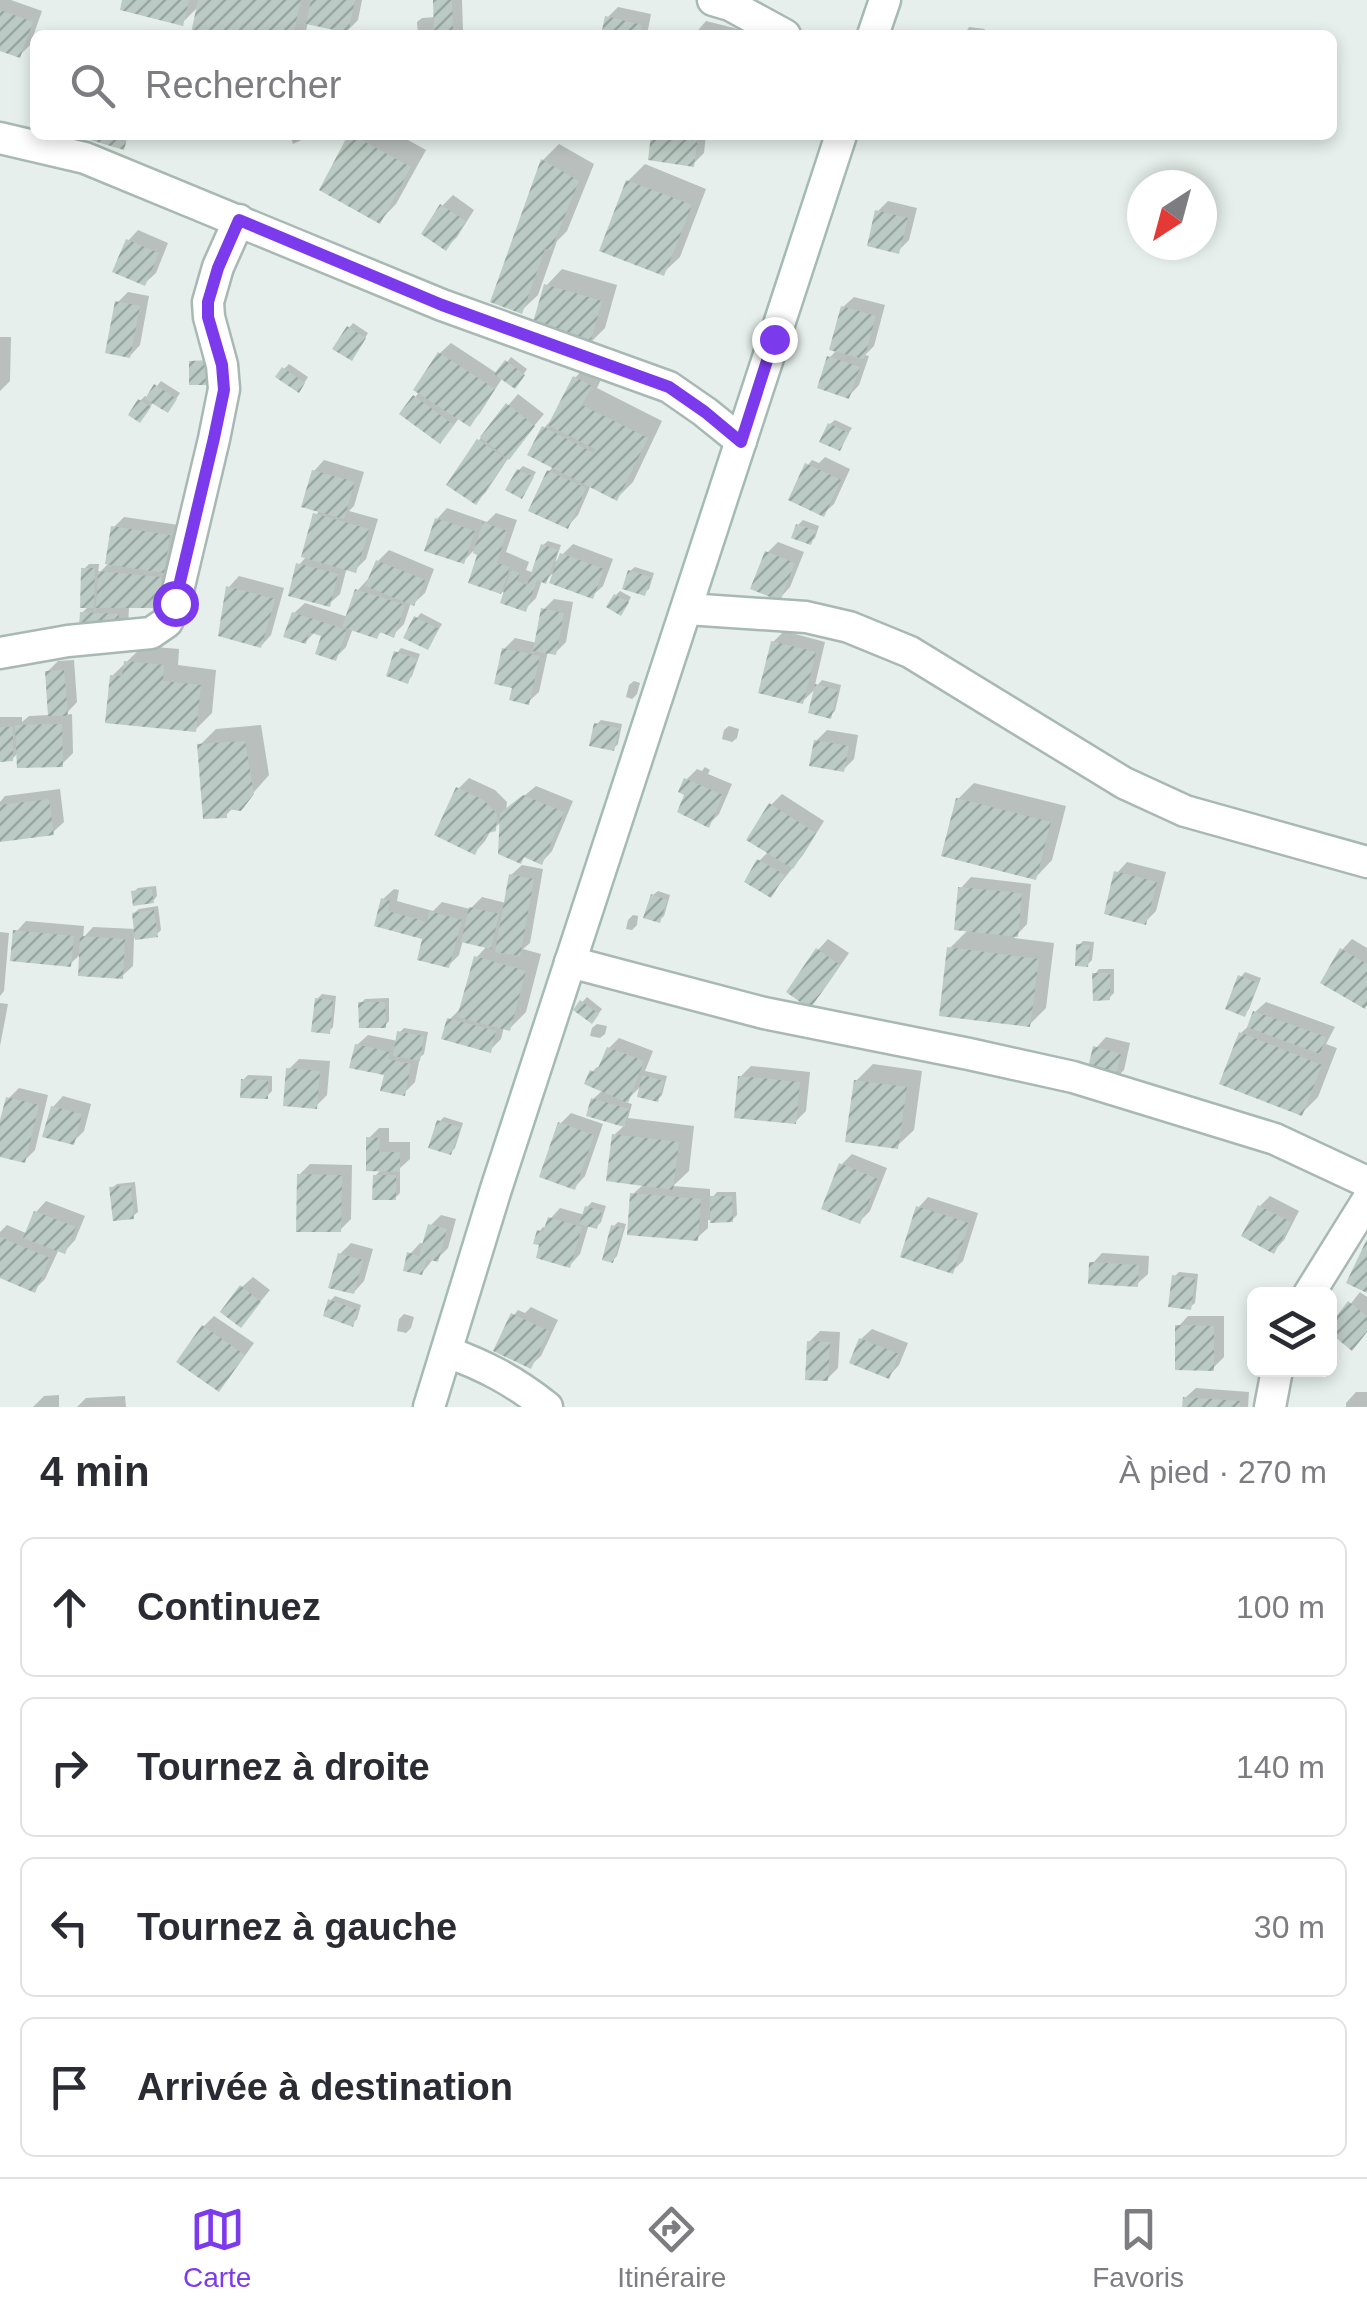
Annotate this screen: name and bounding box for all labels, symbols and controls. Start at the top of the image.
search box [30,30,1337,140]
icon: search [65,58,120,113]
text: Rechercher [145,64,341,106]
north arrow [1127,170,1217,260]
route end [752,317,798,363]
route start [153,581,199,627]
map controls [1247,1287,1337,1377]
button: layers [1247,1287,1337,1377]
text: 4 min [40,1448,150,1495]
text: À pied · 270 m [1119,1454,1327,1490]
icon: ahead [42,1580,97,1635]
text: Continuez [137,1586,321,1628]
text: 100 m [1236,1589,1325,1625]
icon: right [42,1740,97,1795]
text: Tournez à droite [137,1746,430,1788]
text: 140 m [1236,1749,1325,1785]
icon: left [42,1900,97,1955]
text: Tournez à gauche [137,1906,457,1948]
text: 30 m [1254,1909,1325,1945]
icon: arrive [42,2060,97,2115]
text: Arrivée à destination [137,2066,513,2108]
tab: Carte [183,2202,251,2294]
tab: Itinéraire [617,2202,726,2294]
tab: Favoris [1092,2202,1184,2294]

